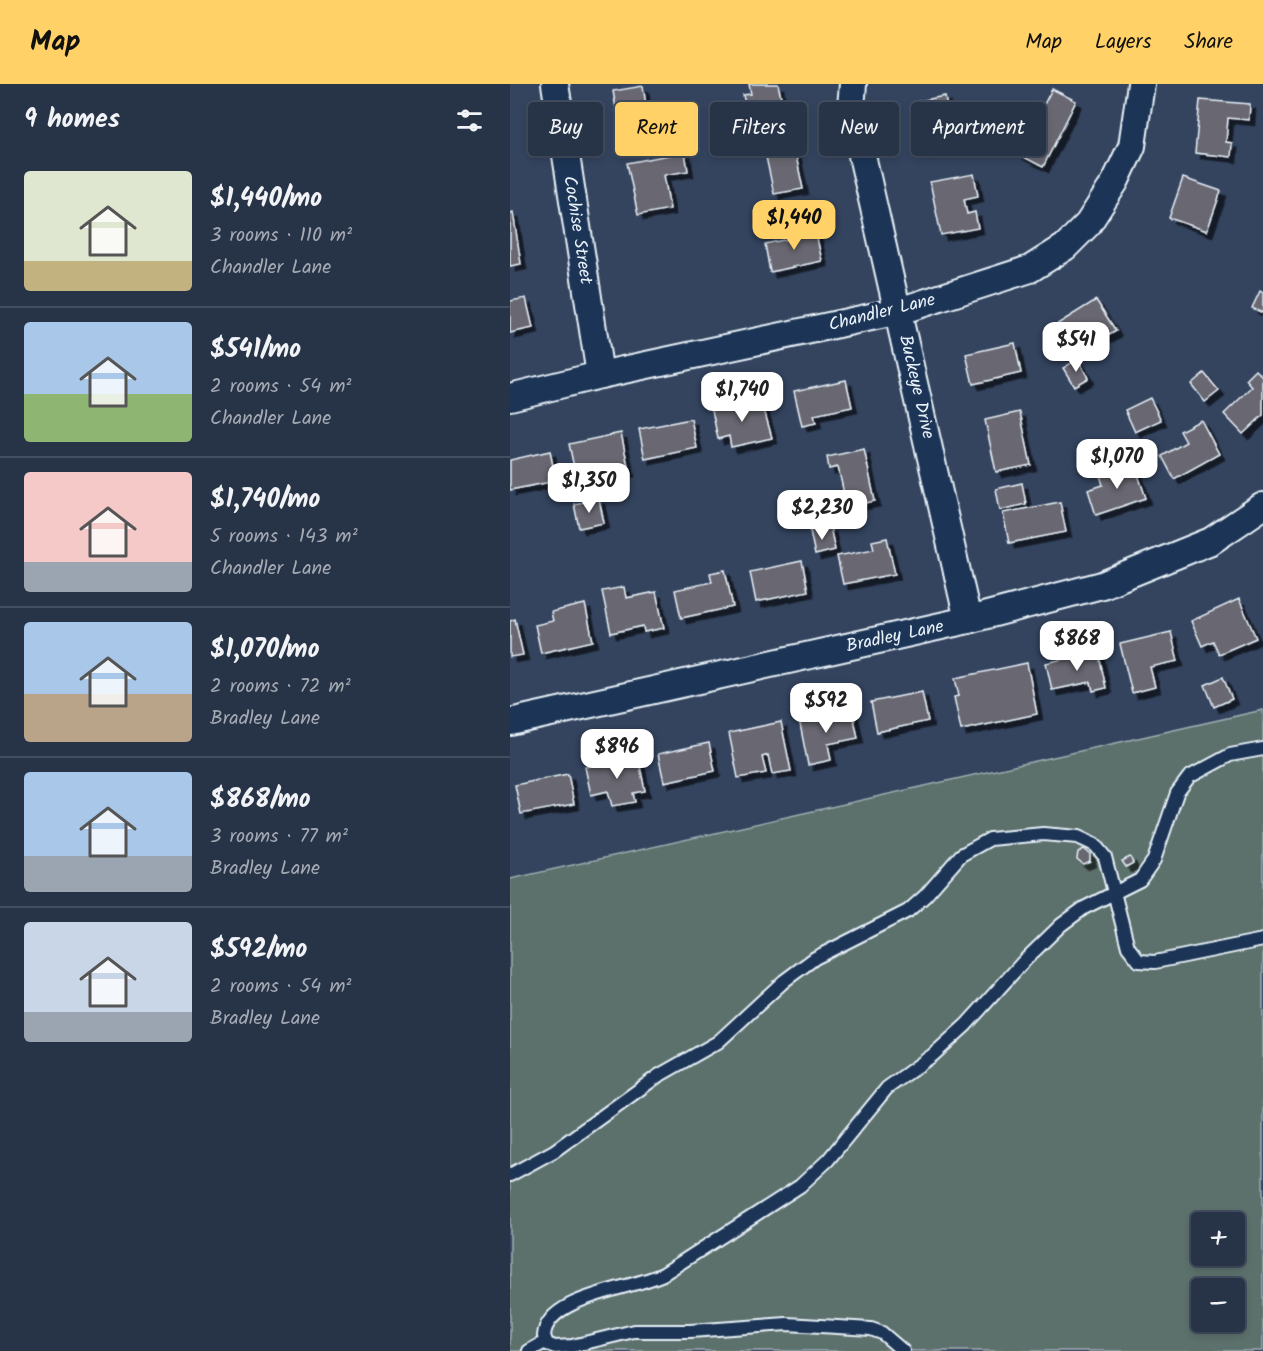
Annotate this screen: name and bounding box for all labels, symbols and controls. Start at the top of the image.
text: Map [30,20,81,65]
text: Map [1025,26,1062,59]
text: Layers [1095,26,1151,59]
text: Share [1184,26,1233,59]
text: 9 homes [24,99,120,141]
chip: Buy [528,102,603,156]
chip: Rent [615,102,698,156]
chip: Filters [710,102,807,156]
chip: New [819,102,899,156]
chip: Apartment [911,102,1046,156]
icon: filters [453,104,486,137]
street label: Cochise Street [554,174,600,287]
text: $1,440/mo [210,178,322,220]
icon: home [72,195,144,267]
pin: $1,440 [745,200,843,251]
text: $1,440 [766,203,822,235]
text: 3 rooms · 110 m² [210,220,352,252]
text: Chandler Lane [210,252,331,284]
street label: Chandler Lane [826,286,938,340]
pin: $541 [1040,322,1112,373]
text: $541 [1057,325,1095,357]
text: $541/mo [210,329,301,371]
street label: Buckeye Drive [890,332,942,442]
icon: home [72,346,144,418]
text: 2 rooms · 54 m² [210,371,351,403]
pin: $1,740 [693,372,791,423]
text: $1,740 [715,375,769,407]
text: Chandler Lane [210,403,331,435]
pin: $1,070 [1068,439,1166,490]
text: $1,070 [1090,442,1144,474]
pin: $1,350 [540,463,638,514]
text: $1,350 [562,466,616,498]
text: $1,740/mo [210,479,320,521]
pin: $2,230 [773,490,871,541]
text: $2,230 [791,493,853,525]
icon: home [72,496,144,568]
text: 5 rooms · 143 m² [210,521,358,553]
text: Chandler Lane [210,553,331,585]
street label: Bradley Lane [844,613,946,661]
pin: $868 [1041,621,1113,672]
text: $868 [1054,624,1100,656]
text: $1,070/mo [210,629,320,671]
icon: home [72,646,144,718]
text: 2 rooms · 72 m² [210,671,351,703]
pin: $592 [790,683,862,734]
text: $592 [804,686,848,718]
text: Bradley Lane [210,703,320,735]
pin: $896 [581,729,653,780]
text: $896 [595,732,639,764]
text: $868/mo [210,779,311,821]
icon: home [72,796,144,868]
text: 3 rooms · 77 m² [210,821,348,853]
text: Bradley Lane [210,853,320,885]
text: $592/mo [210,929,307,971]
icon: home [72,946,144,1018]
text: 2 rooms · 54 m² [210,971,351,1003]
text: Bradley Lane [210,1003,320,1035]
map controls [1191,1212,1245,1332]
button: + [1191,1212,1245,1266]
button: − [1191,1278,1245,1332]

